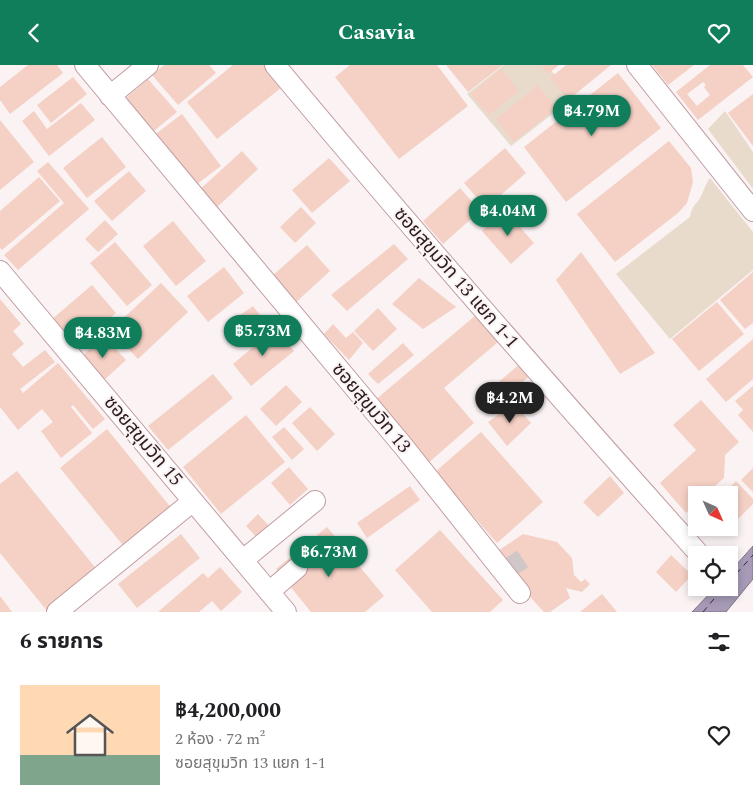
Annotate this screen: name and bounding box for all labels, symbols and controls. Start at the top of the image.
text: Casavia [338,16,415,49]
icon: back [20,19,48,47]
icon: heart [705,19,733,47]
pin: ฿4.79M [551,95,633,137]
text: ฿4.79M [564,99,620,123]
pin: ฿4.04M [467,195,549,237]
text: ฿4.04M [480,199,536,223]
street label: ซอยสุขุมวิท 13 แยก 1-1 [386,201,526,355]
pin: ฿5.73M [222,315,304,357]
pin: ฿4.83M [62,317,144,359]
text: ฿5.73M [235,319,291,343]
text: ฿4.83M [75,321,131,345]
street label: ซอยสุขุมวิท 13 [324,356,418,460]
pin: ฿4.2M [475,381,545,424]
text: ฿4.2M [486,386,534,410]
street label: ซอยสุขุมวิท 15 [96,389,190,493]
north arrow [688,486,738,536]
map controls [688,486,738,596]
pin: ฿6.73M [288,535,370,578]
text: ฿6.73M [301,540,357,564]
button: locate [688,546,738,596]
text: 6 รายการ [20,626,103,658]
icon: filters [705,628,733,656]
text: ฿4,200,000 [175,695,281,727]
icon: home [60,705,120,765]
icon: heart [705,721,733,749]
text: 2 ห้อง · 72 m² [175,727,265,751]
text: ซอยสุขุมวิท 13 แยก 1-1 [175,751,326,775]

